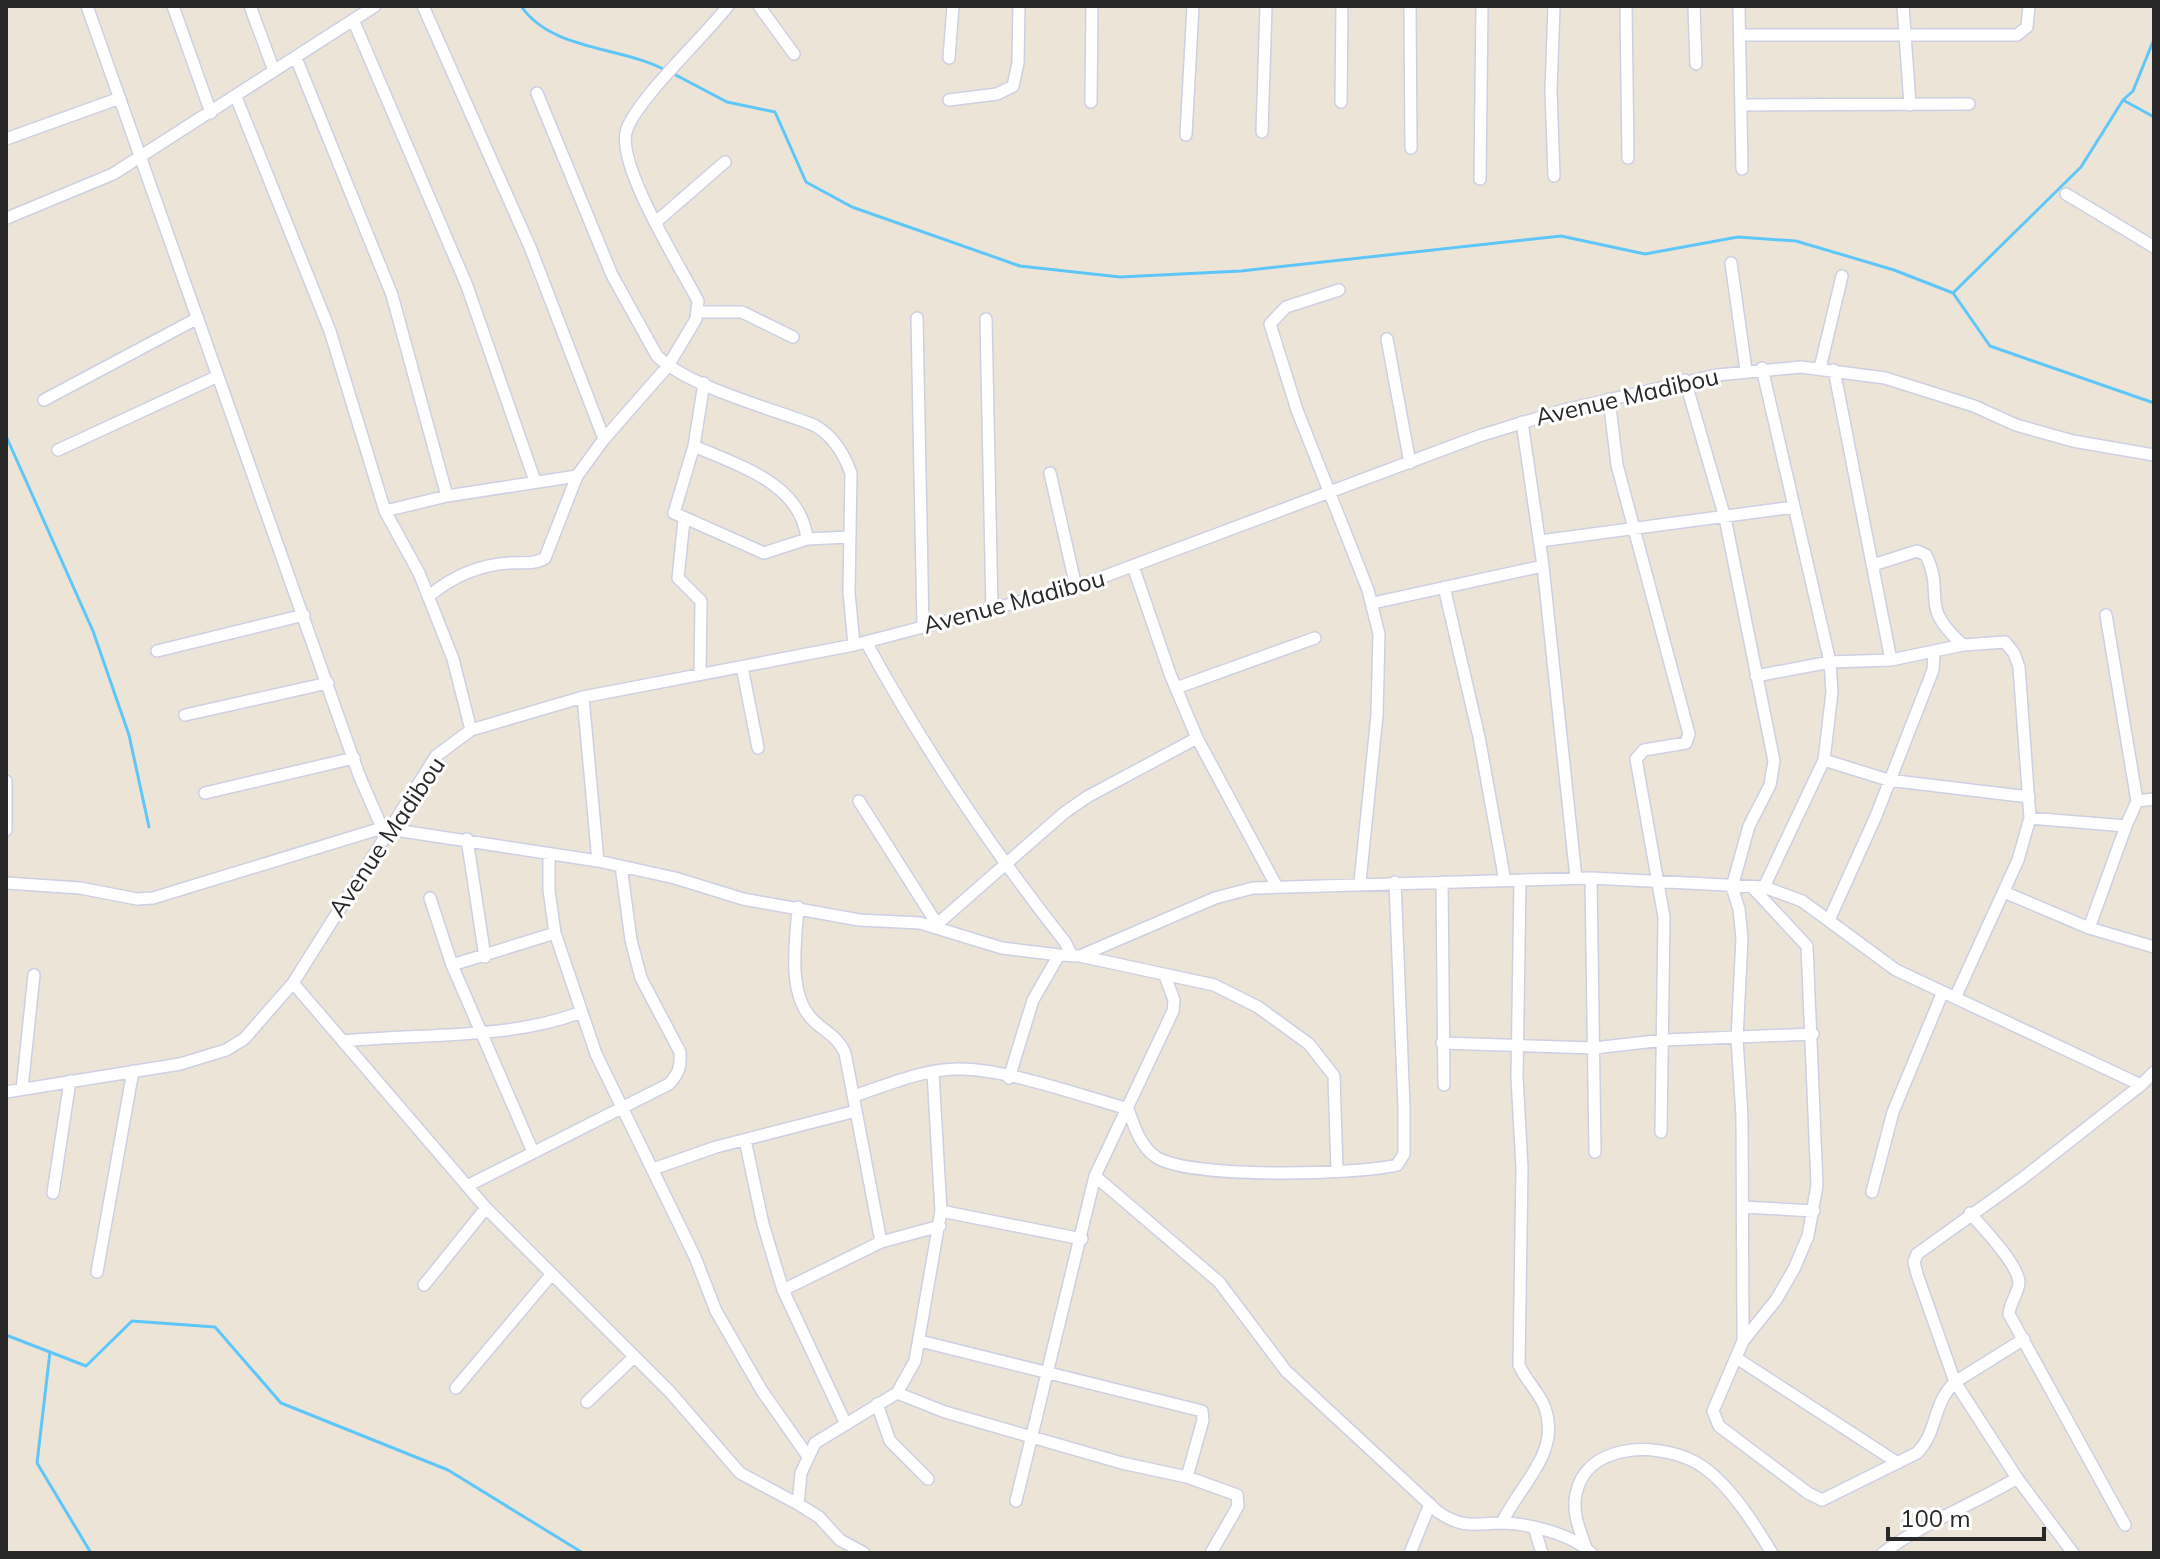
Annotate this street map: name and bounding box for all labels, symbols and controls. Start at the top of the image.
street label: Avenue Madibou [1532,360,1721,432]
street label: Avenue Madibou [920,562,1108,640]
street label: Avenue Madibou [321,751,451,922]
scale bar [1888,1491,2044,1541]
text: 100 m [1900,1503,1971,1533]

